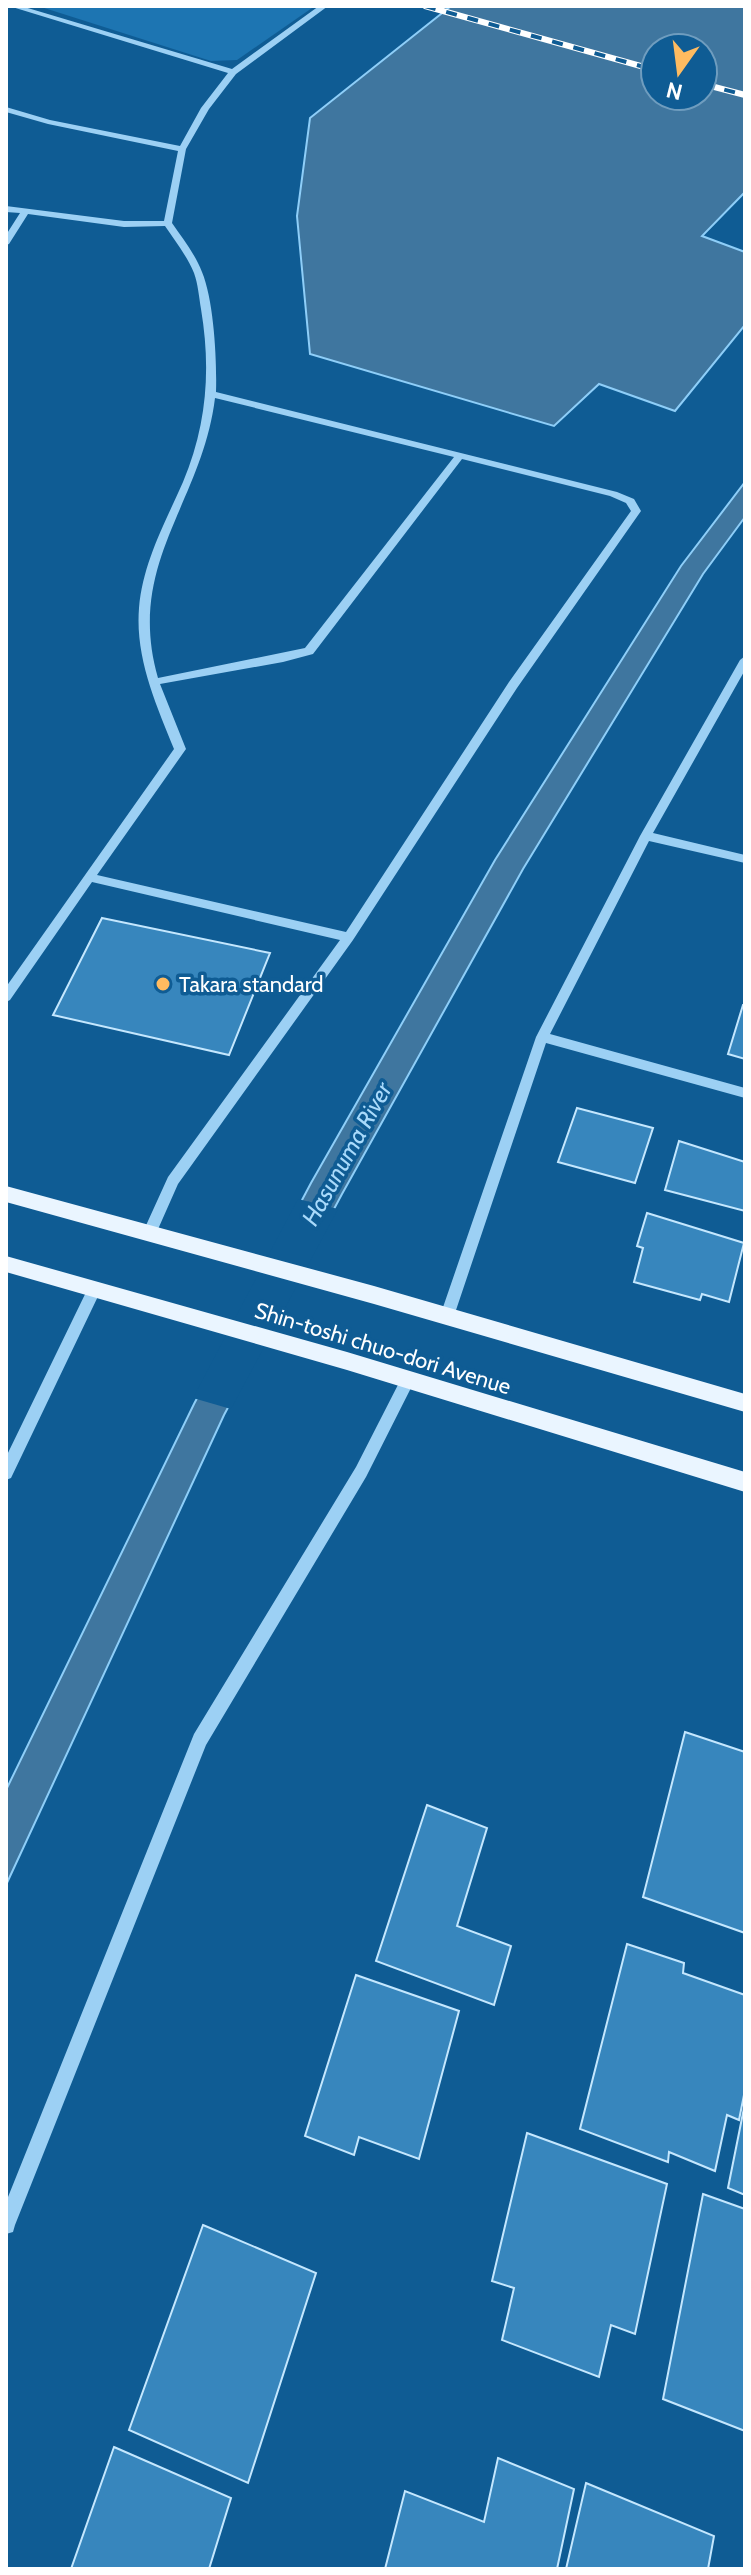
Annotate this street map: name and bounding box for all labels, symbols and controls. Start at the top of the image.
north arrow [639,32,719,112]
text: N [663,76,685,106]
place label: Takara standard [179,971,324,998]
marker: Takara standard [154,975,172,993]
water label: Hasunuma River [295,1076,399,1230]
street label: Shin-toshi chuo-dori Avenue [252,1297,514,1400]

